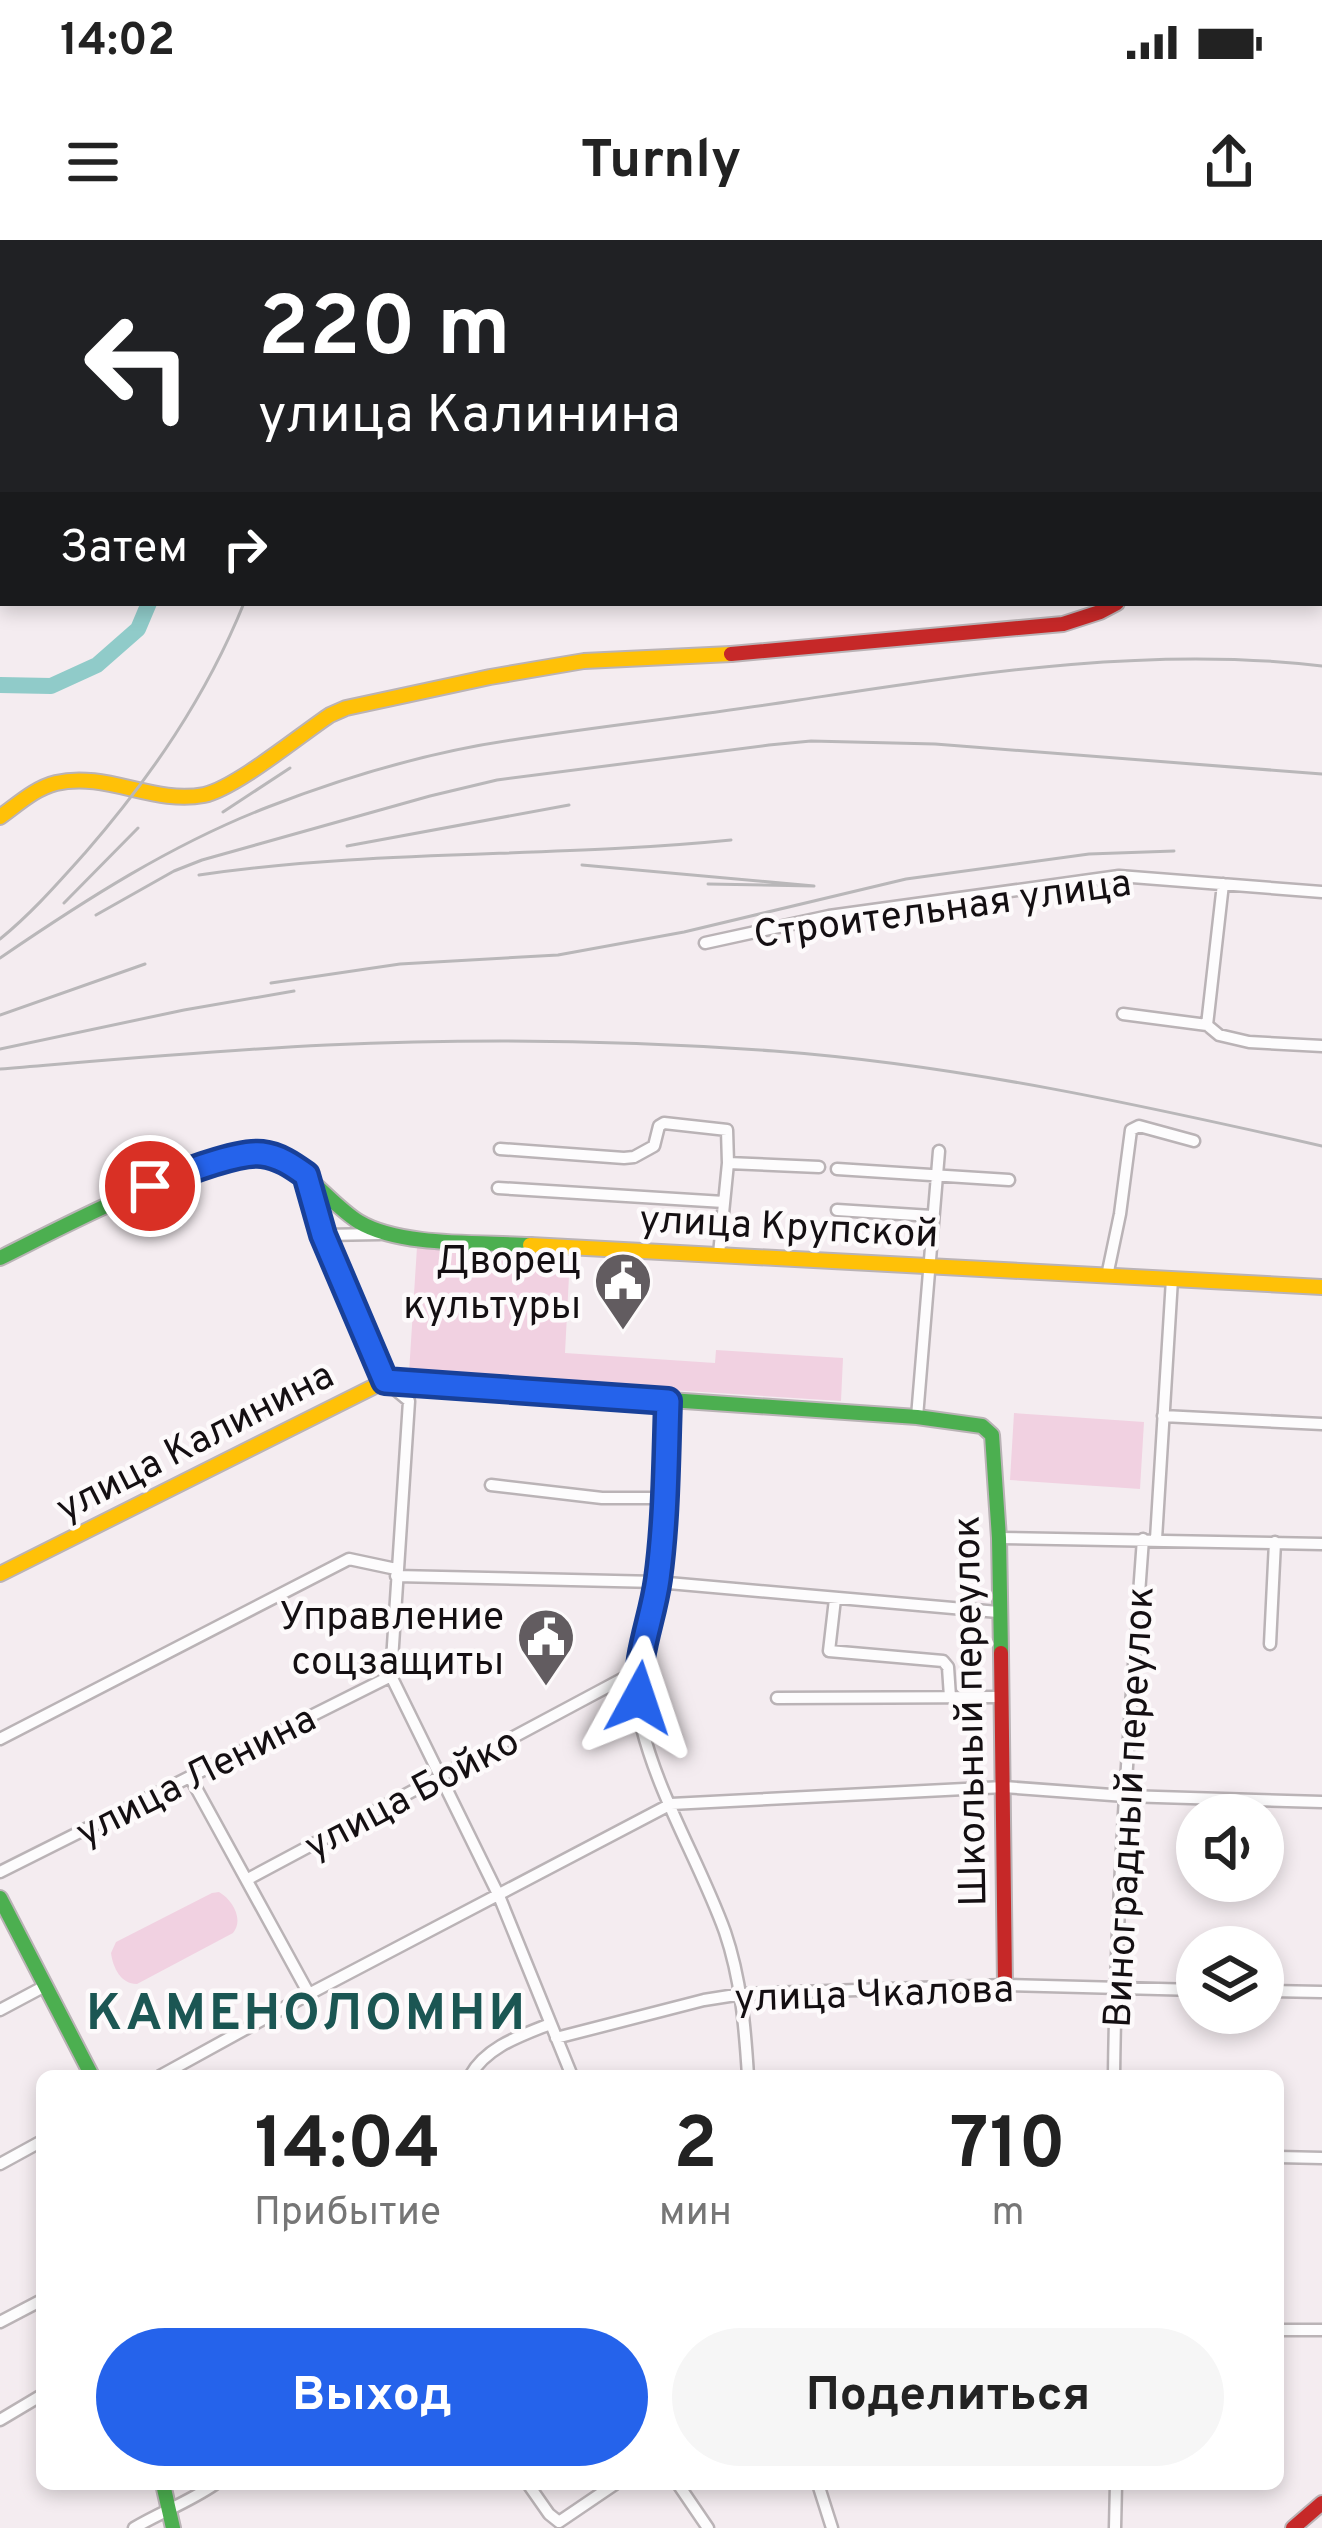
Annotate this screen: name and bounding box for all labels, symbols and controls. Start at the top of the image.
text: 14:02 [60,14,175,71]
text: Turnly [580,128,742,197]
icon: menu [60,129,126,195]
icon: share [1196,129,1262,195]
text: 220 m [258,279,511,385]
icon: left [60,288,216,444]
text: улица Калинина [258,383,681,452]
icon: right [212,516,278,582]
text: Затем [60,521,188,578]
street label: Строительная улица [751,861,1135,962]
pin [99,1135,201,1237]
icon: arrive [117,1153,183,1219]
street label: улица Крупской [638,1197,940,1262]
place label: Дворец культуры [403,1239,581,1333]
public building icon: Дворец культуры [592,1250,654,1332]
street label: улица Калинина [49,1353,343,1535]
street label: Школьный переулок [945,1515,1000,1907]
street label: Виноградный переулок [1095,1585,1168,2029]
place label: Управление соцзащиты [279,1595,504,1689]
public building icon: Управление соцзащиты [515,1606,577,1688]
position arrow [576,1635,702,1761]
street label: улица Ленина [69,1696,325,1860]
street label: улица Бойко [297,1719,529,1873]
map controls [1176,1794,1284,2034]
button: sound [1176,1794,1284,1902]
button: layers [1176,1926,1284,2034]
street label: улица Чкалова [734,1967,1015,2026]
district label: КАМЕНОЛОМНИ [86,1984,528,2049]
text: 14:04 [254,2102,441,2194]
text: 2 [673,2102,718,2194]
text: 710 [950,2102,1066,2194]
text: Прибытие [254,2190,441,2239]
text: мин [659,2190,732,2239]
text: m [991,2190,1024,2239]
button: Выход [96,2328,648,2466]
button: Поделиться [672,2328,1224,2466]

